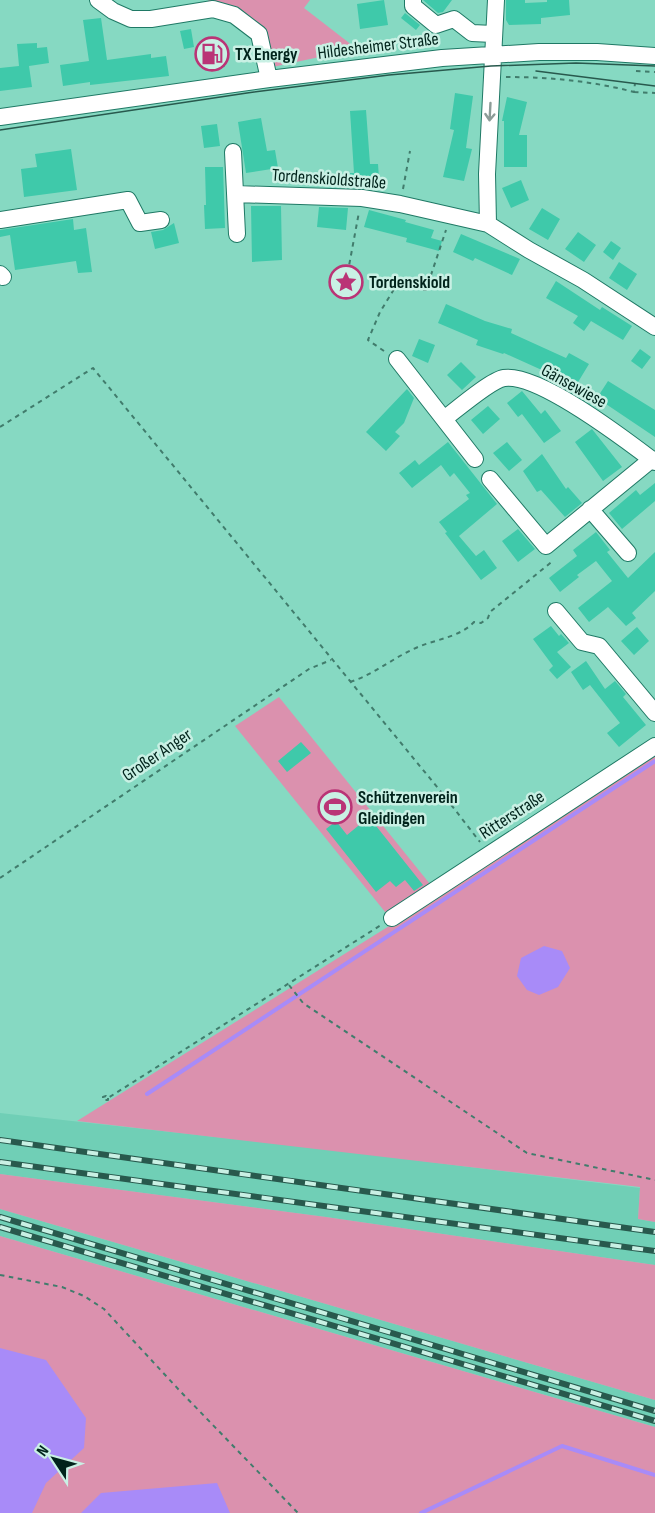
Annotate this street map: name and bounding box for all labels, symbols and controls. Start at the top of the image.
street label: Hildesheimer Straße [316,28,440,64]
fuel station icon: TX Energy [194,36,230,72]
place label: TX Energy [235,44,298,65]
one-way arrow [484,101,495,121]
street label: Tordenskioldstraße [271,165,387,193]
place icon: Tordenskiold [328,264,364,300]
place label: Tordenskiold [369,272,450,293]
street label: Gänsewiese [538,359,610,413]
street label: Großer Anger [118,724,196,786]
street label: Ritterstraße [476,786,548,844]
place label: Schützenverein Gleidingen [358,787,458,829]
sports icon: Schützenverein Gleidingen [317,789,353,825]
north arrow [24,1429,84,1489]
text: N [33,1442,53,1460]

